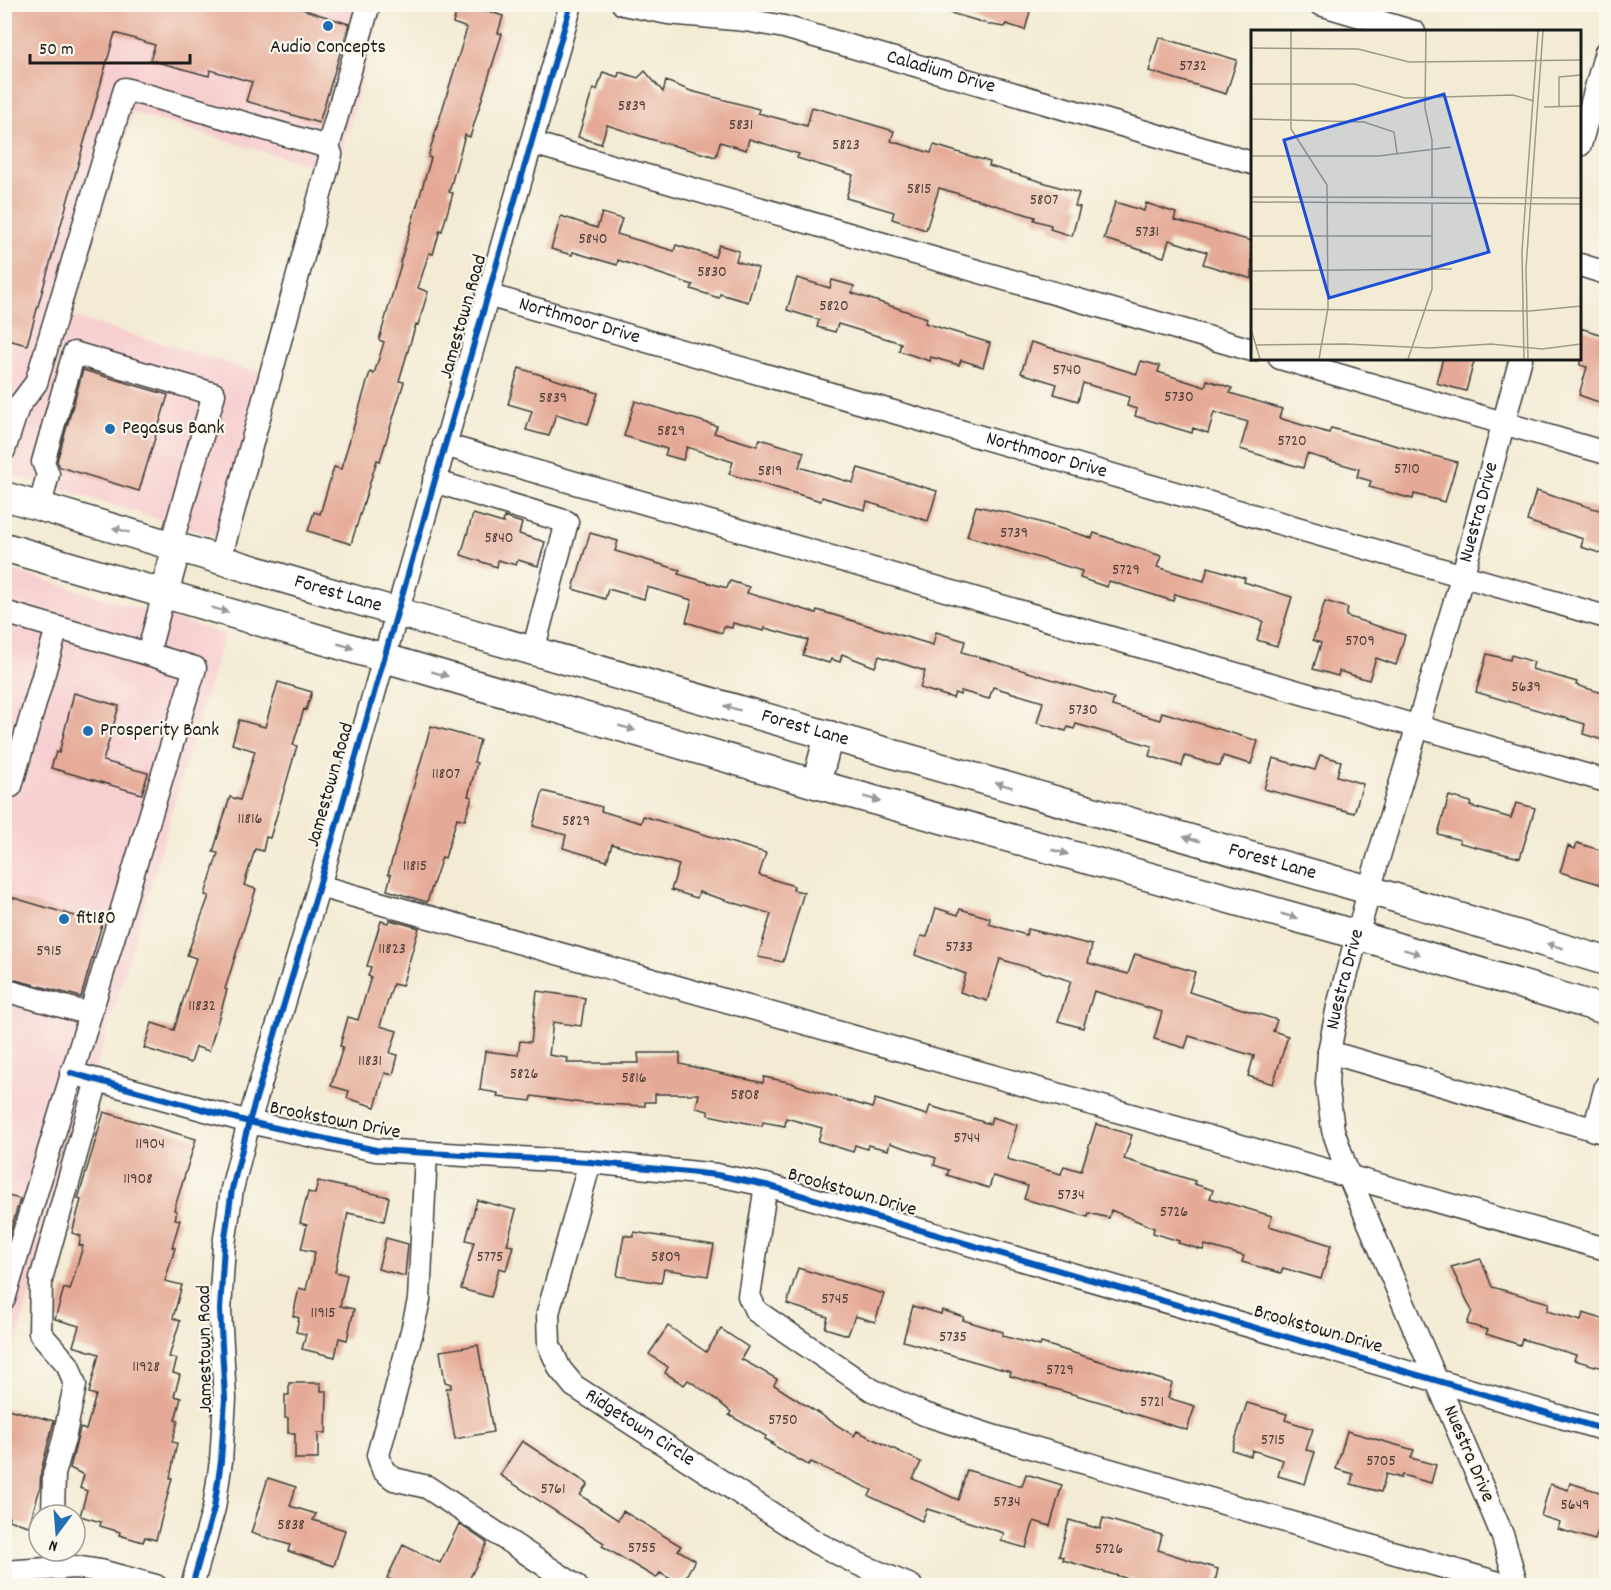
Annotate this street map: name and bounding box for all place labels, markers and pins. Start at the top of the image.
marker: Audio Concepts [321,19,335,33]
place label: Audio Concepts [270,34,386,62]
place label: Pegasus Bank [122,415,224,443]
marker: Pegasus Bank [103,422,117,436]
place label: Prosperity Bank [100,717,219,745]
marker: Prosperity Bank [81,724,95,738]
place label: fit180 [76,905,116,933]
marker: fit180 [57,912,71,926]

